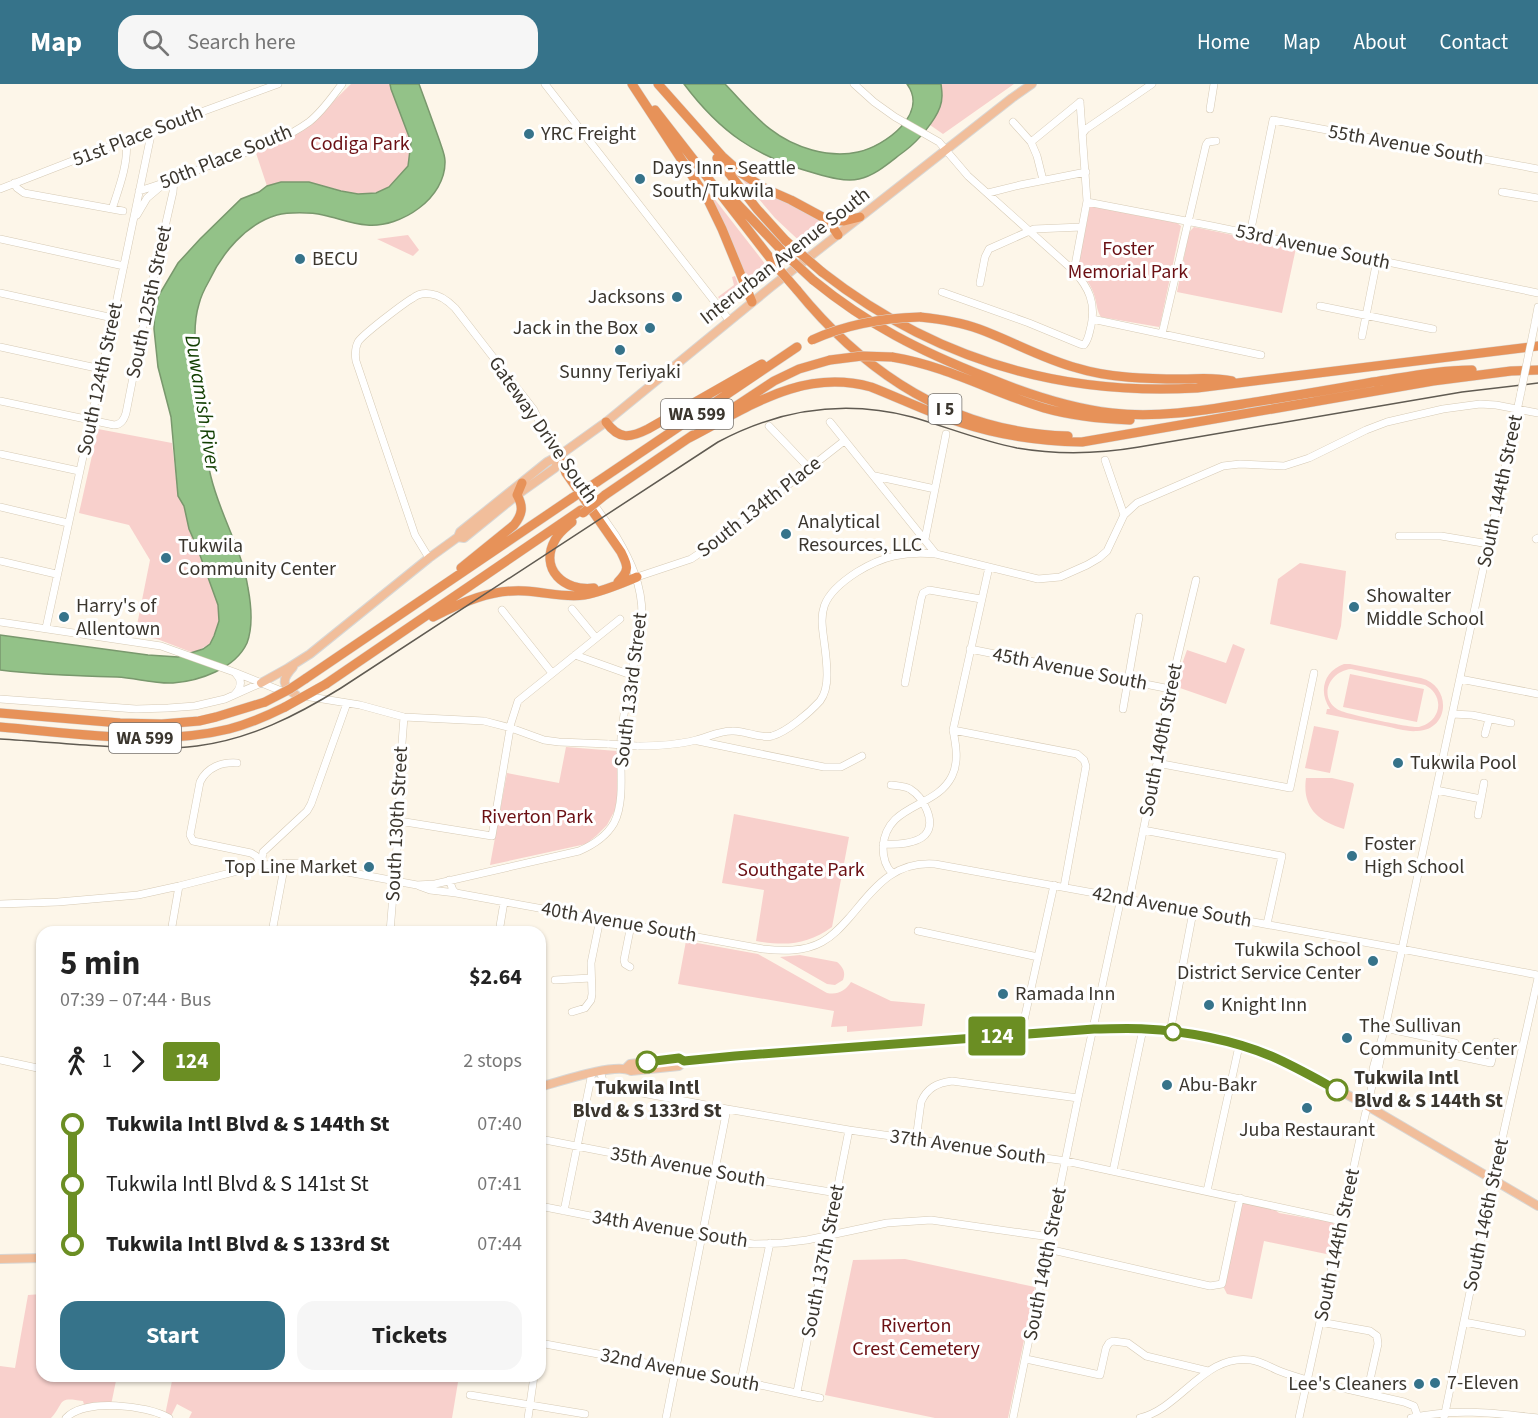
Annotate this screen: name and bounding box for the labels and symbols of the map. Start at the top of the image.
street label: 51st Place South [69,98,207,174]
street label: 50th Place South [156,118,296,196]
street label: 55th Avenue South [1326,118,1486,172]
place label: YRC Freight [540,120,636,148]
marker: YRC Freight [522,127,536,141]
park label: Codiga Park [310,130,410,158]
place label: Days Inn - Seattle South/Tukwila [652,154,796,205]
marker: Days Inn - Seattle South/Tukwila [633,172,647,186]
street label: Interurban Avenue South [694,181,876,331]
street label: 53rd Avenue South [1233,217,1393,277]
street label: South 125th Street [119,223,179,381]
park label: Foster Memorial Park [1068,235,1188,286]
place label: BECU [312,245,358,273]
marker: BECU [293,252,307,266]
place label: Jacksons [588,283,665,311]
marker: Jacksons [670,290,684,304]
street label: South 124th Street [70,300,130,458]
place label: Jack in the Box [513,314,638,342]
marker: Jack in the Box [643,321,657,335]
water label: Duwamish River [177,332,229,474]
marker: Sunny Teriyaki [613,343,627,357]
street label: Gateway Drive South [482,351,604,509]
place label: Sunny Teriyaki [559,358,681,386]
road number: I 5 [928,394,962,424]
road number: WA 599 [661,399,733,429]
street label: South 144th Street [1470,412,1530,570]
street label: South 134th Place [691,450,827,564]
place label: Analytical Resources, LLC [798,508,922,559]
marker: Analytical Resources, LLC [779,527,793,541]
place label: Tukwila Community Center [178,532,336,583]
marker: Tukwila Community Center [159,551,173,565]
place label: Showalter Middle School [1366,582,1484,633]
place label: Harry's of Allentown [76,592,161,643]
marker: Showalter Middle School [1347,600,1361,614]
marker: Harry's of Allentown [57,610,71,624]
street label: South 133rd Street [608,611,654,769]
street label: 45th Avenue South [990,640,1150,698]
street label: South 140th Street [1132,661,1190,819]
road number: WA 599 [109,723,181,753]
street label: South 130th Street [379,745,415,902]
place label: Tukwila Pool [1410,749,1517,777]
marker: Tukwila Pool [1391,756,1405,770]
park label: Riverton Park [481,803,593,831]
place label: Foster High School [1364,830,1464,881]
marker: Foster High School [1345,849,1359,863]
place label: Top Line Market [225,853,357,881]
park label: Southgate Park [737,856,865,884]
marker: Top Line Market [362,860,376,874]
street label: 42nd Avenue South [1090,879,1254,935]
street label: 40th Avenue South [539,895,699,949]
place label: Tukwila School District Service Center [1177,936,1361,987]
marker: Tukwila School District Service Center [1366,954,1380,968]
place label: Ramada Inn [1015,980,1115,1008]
marker: Ramada Inn [996,987,1010,1001]
place label: Knight Inn [1221,991,1307,1019]
marker: Knight Inn [1202,998,1216,1012]
place label: The Sullivan Community Center [1359,1012,1517,1063]
line badge: 124 [962,1016,1032,1056]
unlabelled marker [1164,1023,1182,1041]
marker: The Sullivan Community Center [1340,1031,1354,1045]
marker: Tukwila Intl Blvd & S 133rd St [636,1051,658,1073]
place label: Tukwila Intl Blvd & S 144th St [1354,1064,1503,1115]
place label: Abu-Bakr [1179,1071,1257,1099]
place label: Tukwila Intl Blvd & S 133rd St [572,1074,722,1125]
marker: Abu-Bakr [1160,1078,1174,1092]
marker: Tukwila Intl Blvd & S 144th St [1326,1079,1348,1101]
marker: Juba Restaurant [1300,1101,1314,1115]
place label: Juba Restaurant [1239,1116,1375,1144]
street label: 37th Avenue South [888,1122,1048,1172]
street label: South 146th Street [1456,1136,1516,1294]
street label: 35th Avenue South [608,1140,768,1194]
street label: South 144th Street [1307,1166,1367,1324]
street label: South 137th Street [794,1182,852,1340]
street label: South 140th Street [1016,1185,1074,1343]
street label: 34th Avenue South [590,1203,750,1255]
park label: Riverton Crest Cemetery [852,1312,980,1363]
street label: 32nd Avenue South [598,1341,762,1399]
place label: 7-Eleven [1447,1369,1519,1397]
place label: Lee's Cleaners [1288,1370,1407,1398]
marker: 7-Eleven [1428,1376,1442,1390]
marker: Lee's Cleaners [1412,1377,1426,1391]

